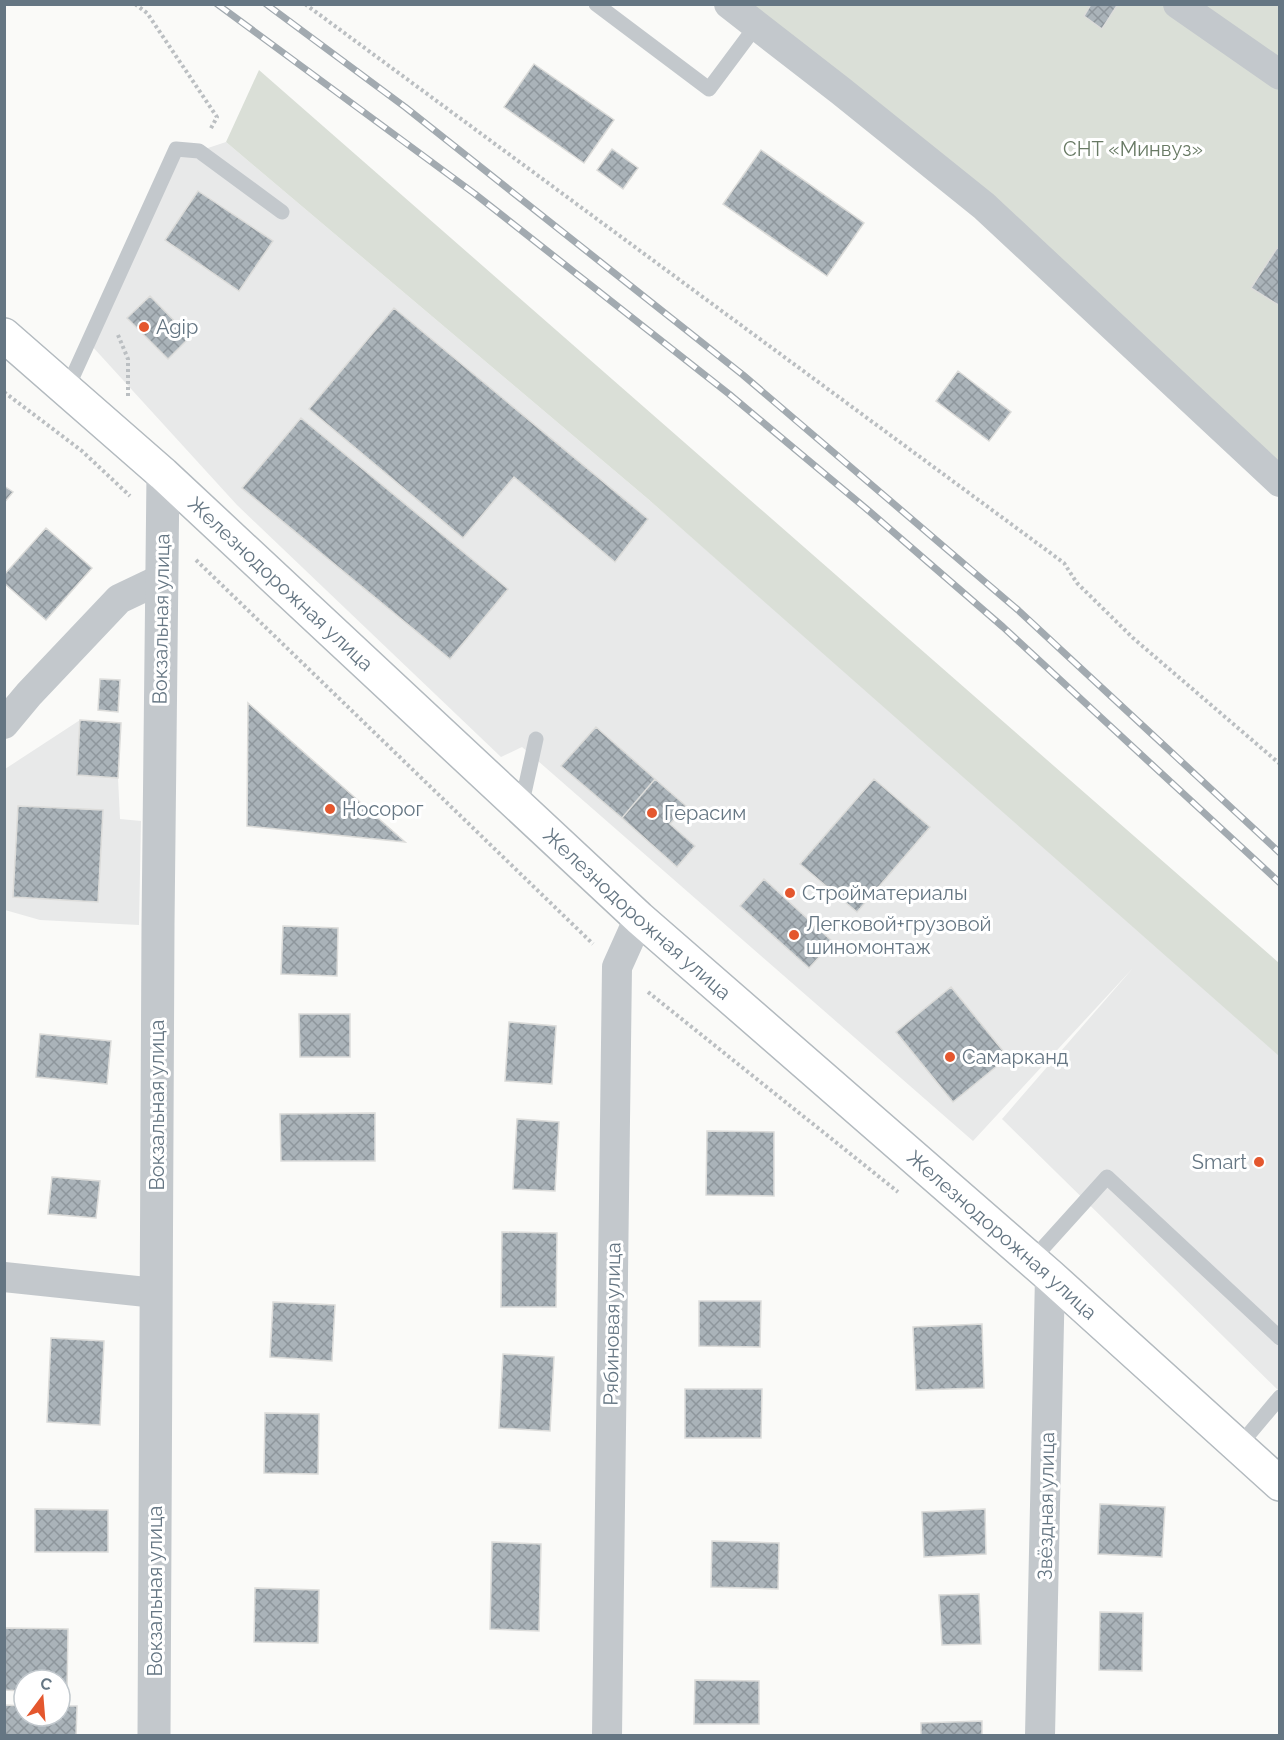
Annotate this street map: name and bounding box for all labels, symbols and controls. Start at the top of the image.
park label: СНТ «Минвуз» [1063,137,1203,161]
place label: Agip [156,315,198,339]
marker: Agip [137,320,151,334]
street label: Железнодорожная улица [183,492,378,676]
street label: Вокзальная улица [148,533,174,705]
place label: Носорог [342,797,424,821]
place label: Герасим [664,801,746,825]
marker: Носорог [323,802,337,816]
marker: Герасим [645,806,659,820]
street label: Железнодорожная улица [538,823,736,1005]
place label: Стройматериалы [802,881,967,905]
marker: Стройматериалы [783,886,797,900]
place label: Легковой+грузовой шиномонтаж [806,912,991,959]
marker: Легковой+грузовой шиномонтаж [787,928,801,942]
street label: Вокзальная улица [145,1020,169,1190]
place label: Самарканд [962,1045,1069,1069]
marker: Самарканд [943,1050,957,1064]
street label: Железнодорожная улица [902,1145,1102,1325]
place label: Smart [1192,1150,1247,1174]
marker: Smart [1252,1155,1266,1169]
street label: Рябиновая улица [599,1242,625,1406]
street label: Звёздная улица [1033,1432,1059,1580]
street label: Вокзальная улица [143,1506,167,1676]
north arrow [12,1668,72,1728]
text: С [38,1673,54,1695]

